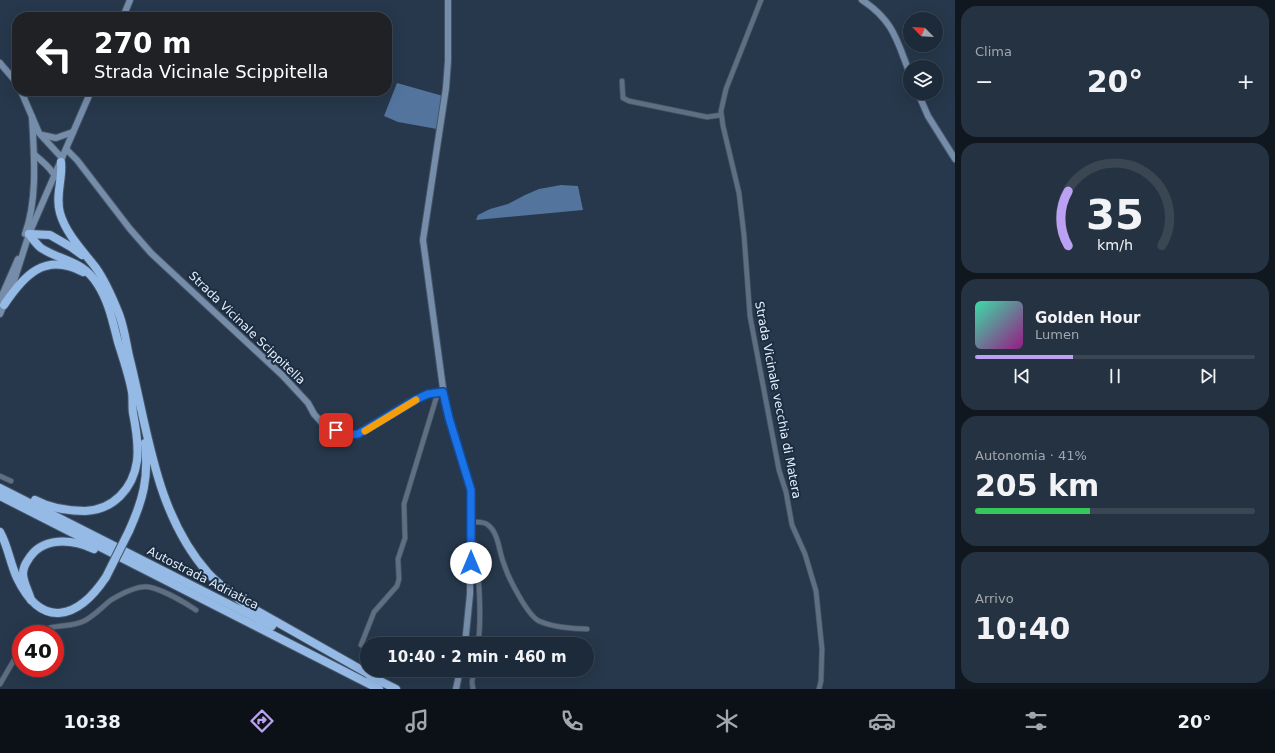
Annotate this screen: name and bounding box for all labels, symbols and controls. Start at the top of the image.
north arrow [903,12,943,52]
map controls [903,12,943,100]
text: 270 m [94,27,191,60]
icon: left [28,28,80,80]
text: Clima [975,44,1012,59]
button: layers [903,60,943,100]
text: Strada Vicinale Scippitella [94,61,328,82]
text: 20° [1087,64,1143,99]
text: − [975,69,993,94]
text: + [1237,69,1255,94]
text: 35 [1086,190,1144,239]
text: km/h [1097,236,1133,252]
street label: Strada Vicinale Scippitella [186,269,308,387]
street label: Strada Vicinale vecchia di Matera [752,300,804,500]
text: Golden Hour [1035,309,1141,327]
text: Lumen [1035,327,1079,342]
icon: previous [1011,365,1033,387]
icon: pause [1104,365,1126,387]
icon: next [1197,365,1219,387]
pin [319,413,353,447]
icon: arrive [325,419,347,441]
text: Autonomia · 41% [975,448,1087,463]
text: 205 km [975,468,1099,503]
position arrow [450,542,492,584]
street label: Autostrada Adriatica [145,544,261,612]
text: Arrivo [975,591,1014,606]
text: 10:40 [975,611,1071,646]
speed limit sign: 40 [12,625,64,677]
text: 10:40 · 2 min · 460 m [387,648,567,666]
icon: directions [248,707,276,735]
icon: music [403,707,431,735]
icon: phone [558,707,586,735]
icon: climate [713,707,741,735]
icon: car [868,707,896,735]
icon: filters [1022,707,1050,735]
text: 10:38 [63,711,121,732]
text: 20° [1177,711,1212,732]

